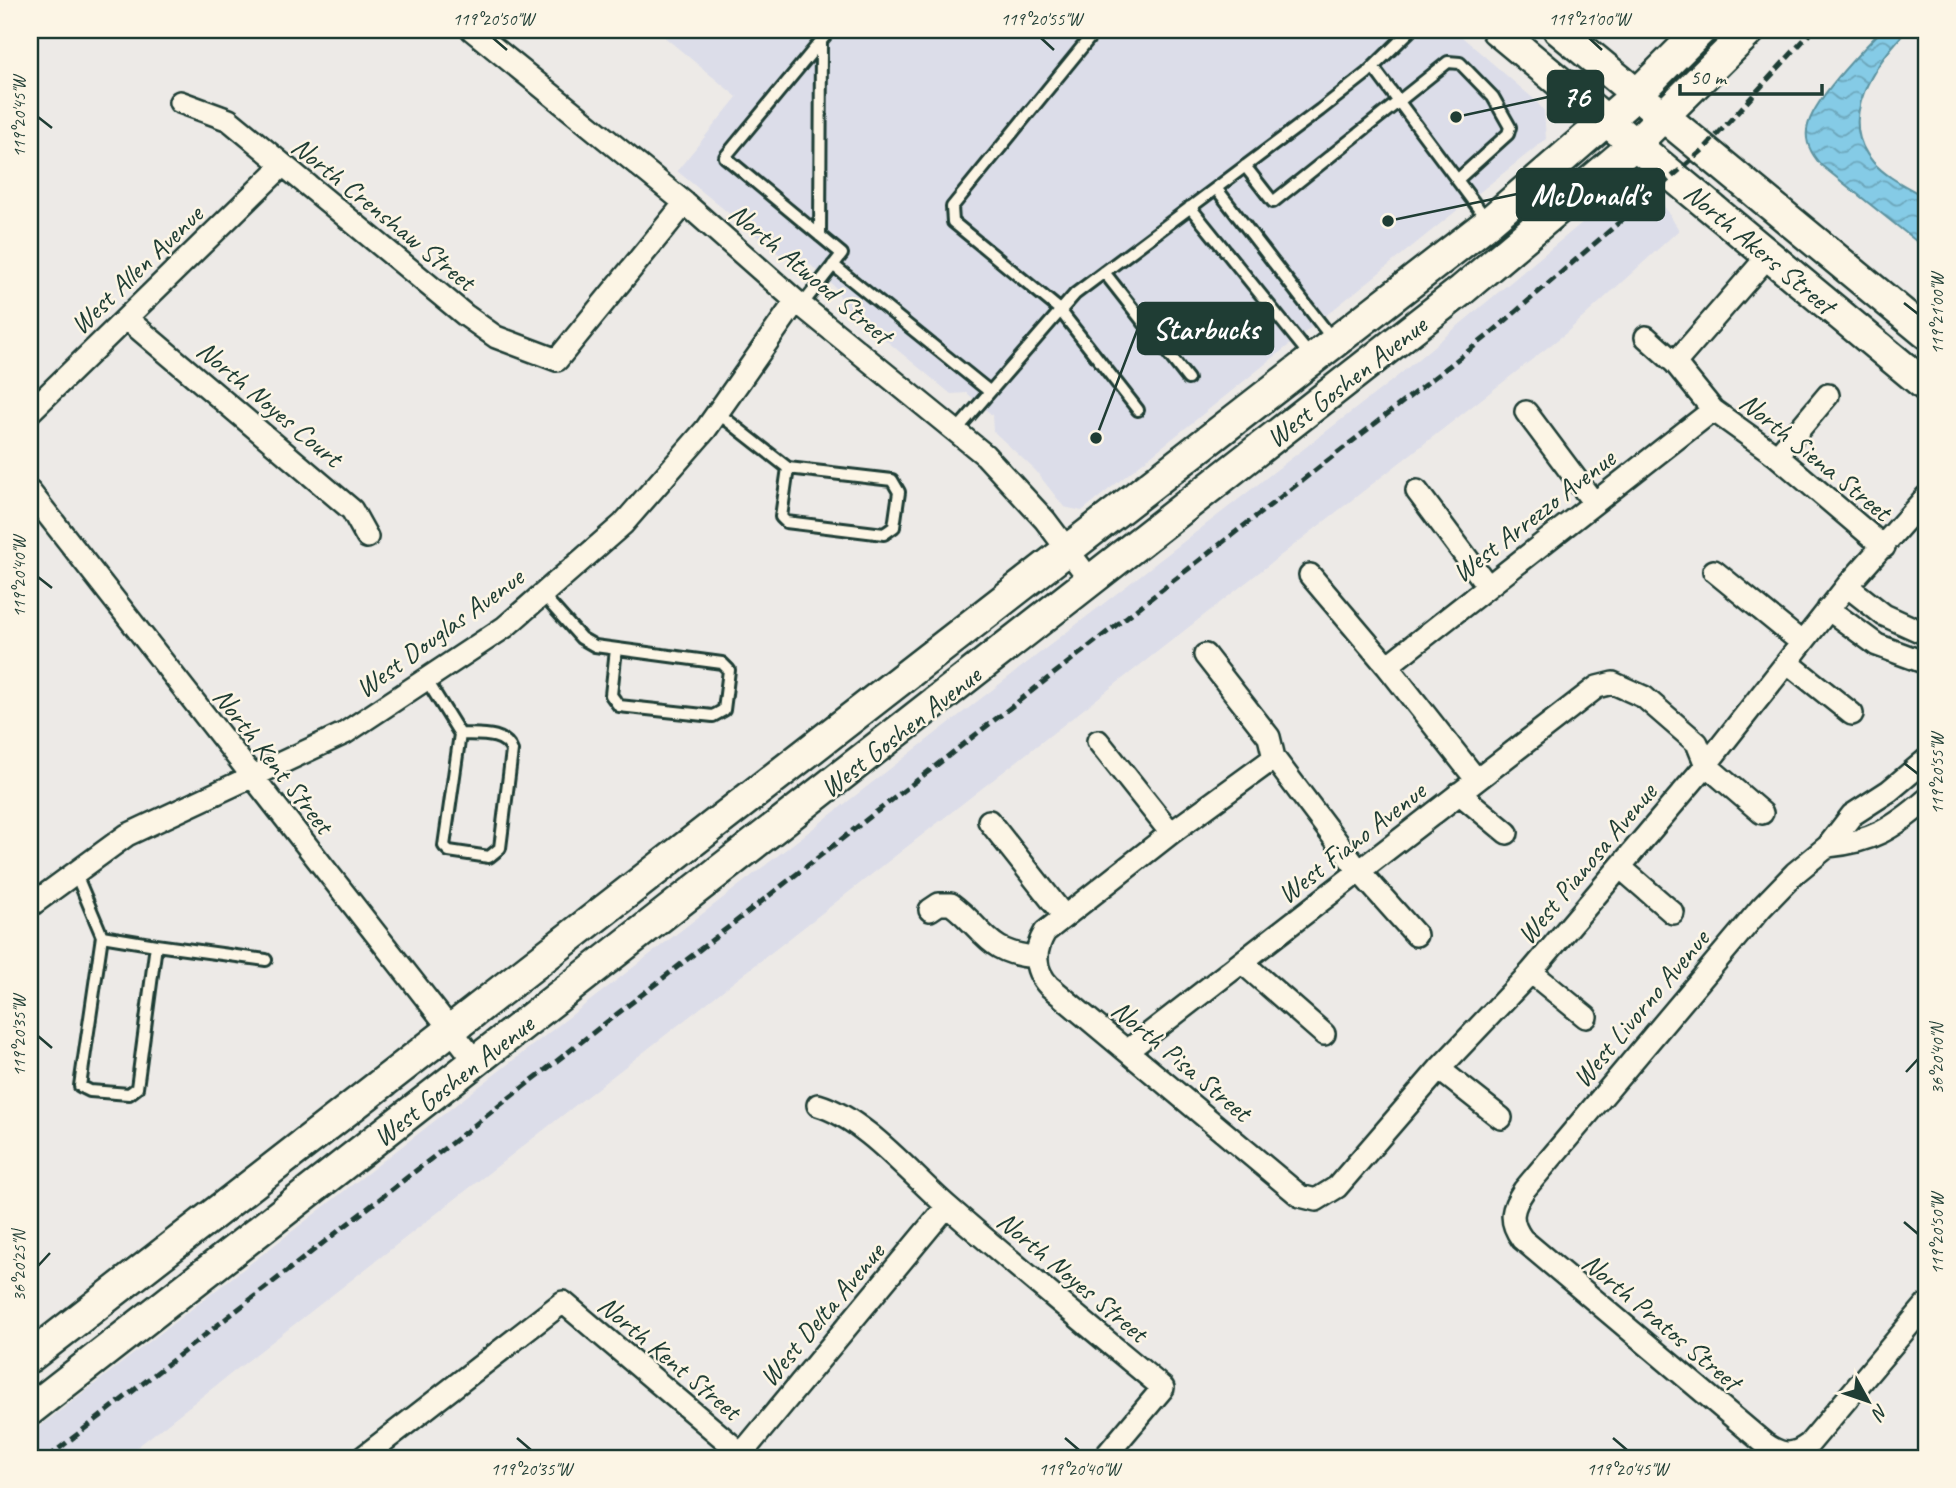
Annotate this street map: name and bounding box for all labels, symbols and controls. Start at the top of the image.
text: 119°20'50"W [452,8,537,30]
text: 119°20'55"W [1000,8,1085,30]
text: 119°21'00"W [1548,8,1633,30]
scale bar [1680,52,1821,96]
text: 50 m [1690,64,1728,90]
callout: 76 [1548,71,1603,122]
text: 119°20'45"W [8,73,30,158]
text: 76 [1562,78,1592,116]
street label: North Crenshaw Street [285,129,485,300]
callout: McDonald's [1517,169,1664,220]
street label: North Akers Street [1677,175,1845,324]
text: McDonald's [1531,176,1653,214]
street label: North Atwood Street [722,195,902,354]
street label: West Allen Avenue [62,196,212,342]
text: 119°21'00"W [1926,270,1948,355]
callout: Starbucks [1138,303,1273,354]
street label: West Goshen Avenue [1259,307,1435,455]
text: Starbucks [1153,310,1263,348]
street label: North Noyes Court [190,332,352,476]
street label: North Siena Street [1733,385,1901,530]
street label: West Arrezzo Avenue [1445,440,1623,590]
text: 119°20'40"W [8,533,30,618]
street label: West Douglas Avenue [348,559,532,705]
street label: West Goshen Avenue [813,657,989,805]
street label: North Kent Street [206,680,343,843]
text: 119°20'55"W [1926,730,1948,815]
street label: West Fiano Avenue [1270,772,1434,911]
street label: West Pianosa Avenue [1509,774,1665,951]
street label: West Livorno Avenue [1564,921,1718,1094]
text: 119°20'35"W [8,992,30,1077]
street label: North Pisa Street [1105,992,1261,1131]
street label: West Goshen Avenue [366,1006,542,1154]
text: 36°20'40"N [1926,1020,1948,1094]
text: 119°20'50"W [1926,1190,1948,1275]
street label: North Noyes Street [990,1203,1157,1351]
text: 36°20'25"N [8,1227,30,1301]
street label: West Delta Avenue [751,1234,893,1393]
street label: North Pratos Street [1575,1245,1751,1400]
street label: North Kent Street [591,1287,750,1429]
north arrow [1834,1366,1904,1436]
text: N [1865,1399,1893,1426]
text: 119°20'35"W [490,1458,575,1480]
text: 119°20'40"W [1038,1458,1123,1480]
text: 119°20'45"W [1586,1458,1671,1480]

